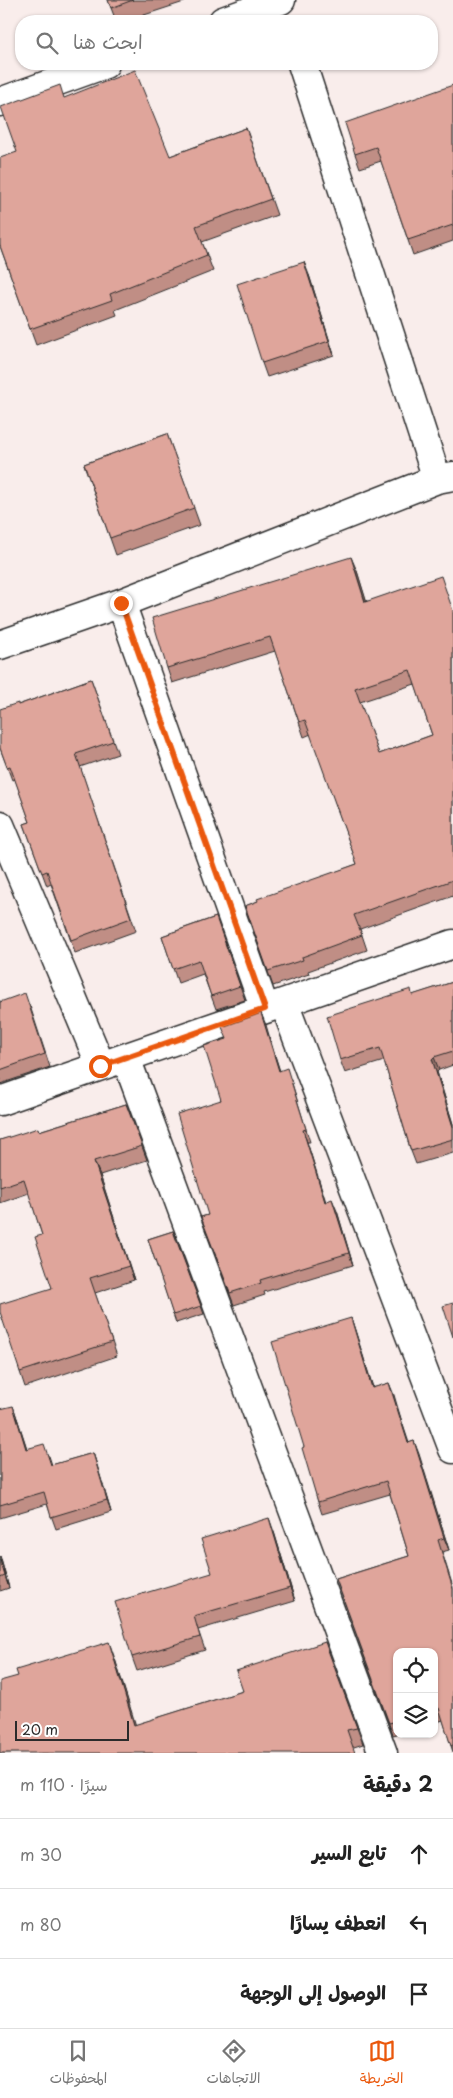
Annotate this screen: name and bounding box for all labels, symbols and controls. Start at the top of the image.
search box [15,15,438,70]
text: ابحث هنا [73,27,143,55]
icon: search [33,29,61,57]
route end [110,592,133,615]
route start [89,1055,112,1078]
map controls [393,1648,438,1738]
button: locate [393,1648,438,1693]
button: layers [393,1693,438,1738]
scale bar [15,1718,129,1741]
text: 20 m [22,1719,58,1740]
text: 2 دقيقة [363,1767,433,1799]
text: سيرًا · 110 m [20,1772,108,1796]
text: تابع السير [312,1838,386,1866]
icon: ahead [405,1840,433,1868]
text: 30 m [20,1842,62,1866]
text: انعطف يسارًا [290,1908,386,1936]
icon: left [405,1910,433,1938]
text: 80 m [20,1912,61,1936]
text: الوصول إلى الوجهة [240,1978,386,2006]
icon: arrive [405,1980,433,2008]
tab: المحفوظات [50,2037,107,2091]
tab: الاتجاهات [206,2037,261,2091]
tab: الخريطة [360,2037,403,2091]

